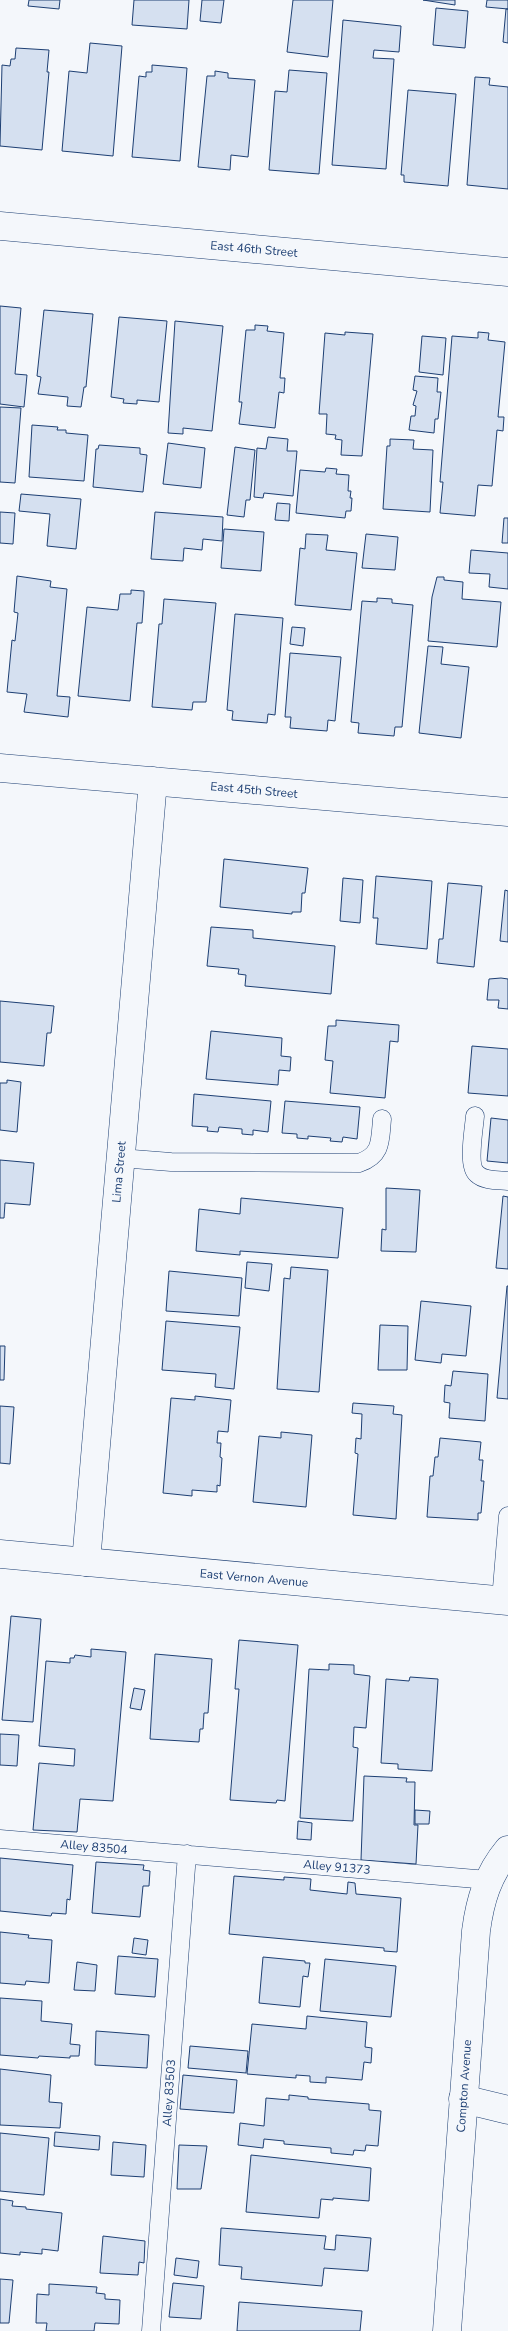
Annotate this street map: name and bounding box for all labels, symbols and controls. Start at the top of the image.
street label: East 46th Street [210,237,299,261]
street label: East 45th Street [210,778,299,802]
street label: Lima Street [108,1140,130,1203]
street label: East Vernon Avenue [199,1565,309,1591]
street label: Alley 83504 [60,1836,128,1858]
street label: Alley 91373 [303,1856,371,1878]
street label: Compton Avenue [453,2039,475,2133]
street label: Alley 83503 [159,2059,179,2127]

